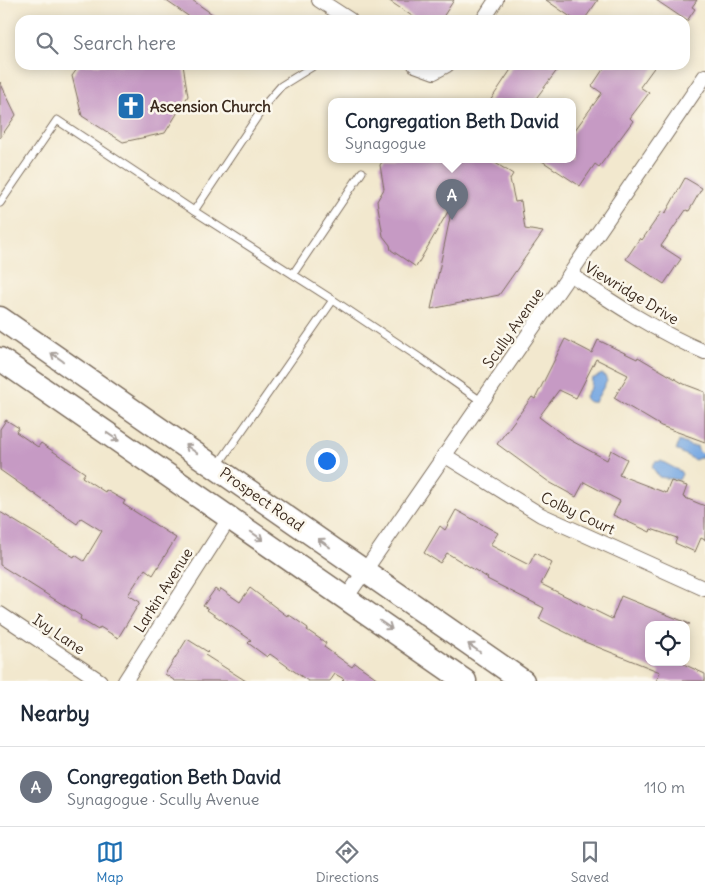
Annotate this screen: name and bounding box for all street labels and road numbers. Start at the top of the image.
street label: Viewridge Drive [581,257,683,329]
street label: Scully Avenue [478,284,548,372]
street label: Prospect Road [216,463,308,535]
street label: Colby Court [538,487,618,539]
street label: Larkin Avenue [129,544,197,636]
street label: Ivy Lane [29,610,89,658]

